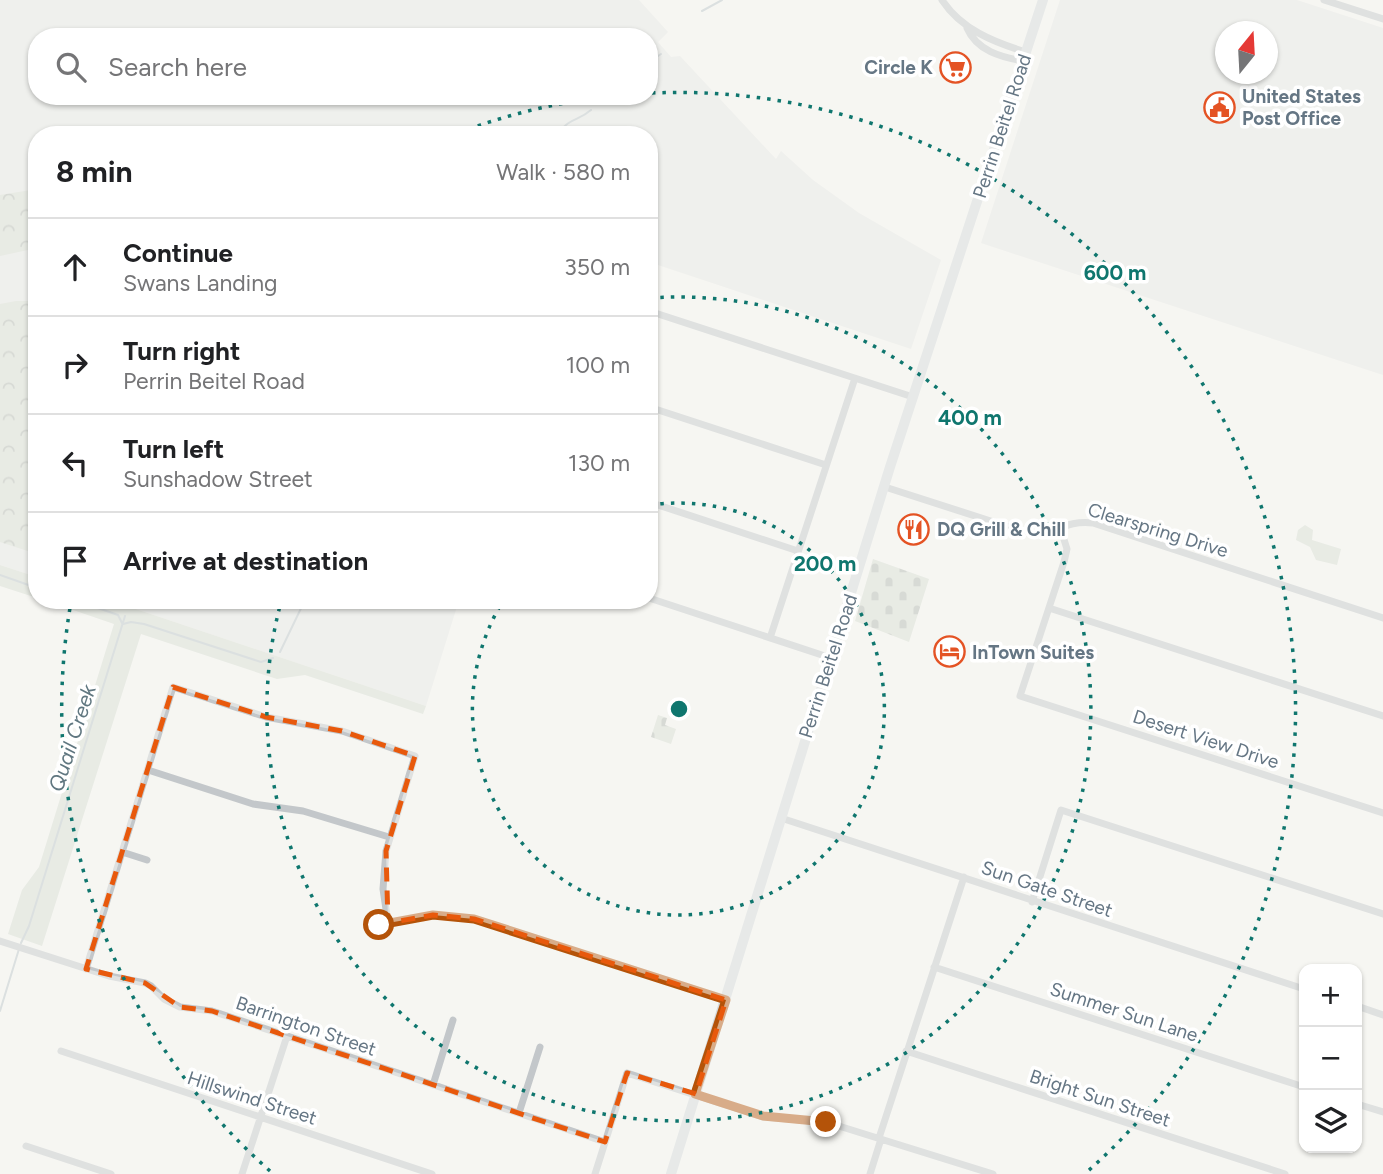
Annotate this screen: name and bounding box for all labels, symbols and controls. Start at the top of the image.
north arrow [1215,21,1278,84]
search box [28,28,658,105]
icon: search [52,48,90,86]
supermarket icon: Circle K [939,50,973,84]
text: Search here [108,51,247,83]
street label: Perrin Beitel Road [968,51,1036,201]
place label: Circle K [864,56,933,79]
place label: United States Post Office [1242,85,1361,130]
public building icon: United States Post Office [1202,90,1236,124]
text: 8 min [56,153,133,190]
text: Walk · 580 m [496,158,630,186]
text: Continue [123,237,233,269]
icon: ahead [56,248,94,286]
text: 350 m [564,253,630,281]
text: 600 m [1084,260,1146,285]
text: Swans Landing [123,269,278,297]
text: Turn right [123,335,240,367]
icon: right [56,346,94,384]
text: 100 m [566,351,630,379]
text: Perrin Beitel Road [123,367,305,395]
text: 400 m [938,405,1002,430]
text: Turn left [123,433,224,465]
icon: left [56,444,94,482]
text: 130 m [568,449,630,477]
text: Sunshadow Street [123,465,313,493]
street label: Clearspring Drive [1085,498,1231,562]
restaurant icon: DQ Grill & Chill [897,512,931,546]
place label: DQ Grill & Chill [937,518,1066,541]
icon: arrive [56,542,94,580]
text: Arrive at destination [123,545,368,577]
text: 200 m [794,551,856,576]
street label: Perrin Beitel Road [794,591,862,741]
hotel icon: InTown Suites [932,635,966,669]
place label: InTown Suites [972,641,1094,664]
water label: Quail Creek [43,681,101,794]
centre of rings [667,697,691,721]
street label: Desert View Drive [1130,705,1282,773]
street label: Sun Gate Street [978,856,1116,922]
route start [363,909,394,940]
map controls [1299,964,1362,1153]
button: + [1299,964,1362,1027]
street label: Summer Sun Lane [1047,977,1201,1047]
street label: Barrington Street [233,991,379,1061]
button: − [1299,1027,1362,1090]
street label: Bright Sun Street [1027,1064,1173,1132]
street label: Hillswind Street [184,1066,320,1130]
button: layers [1299,1090,1362,1153]
route end [810,1106,841,1137]

